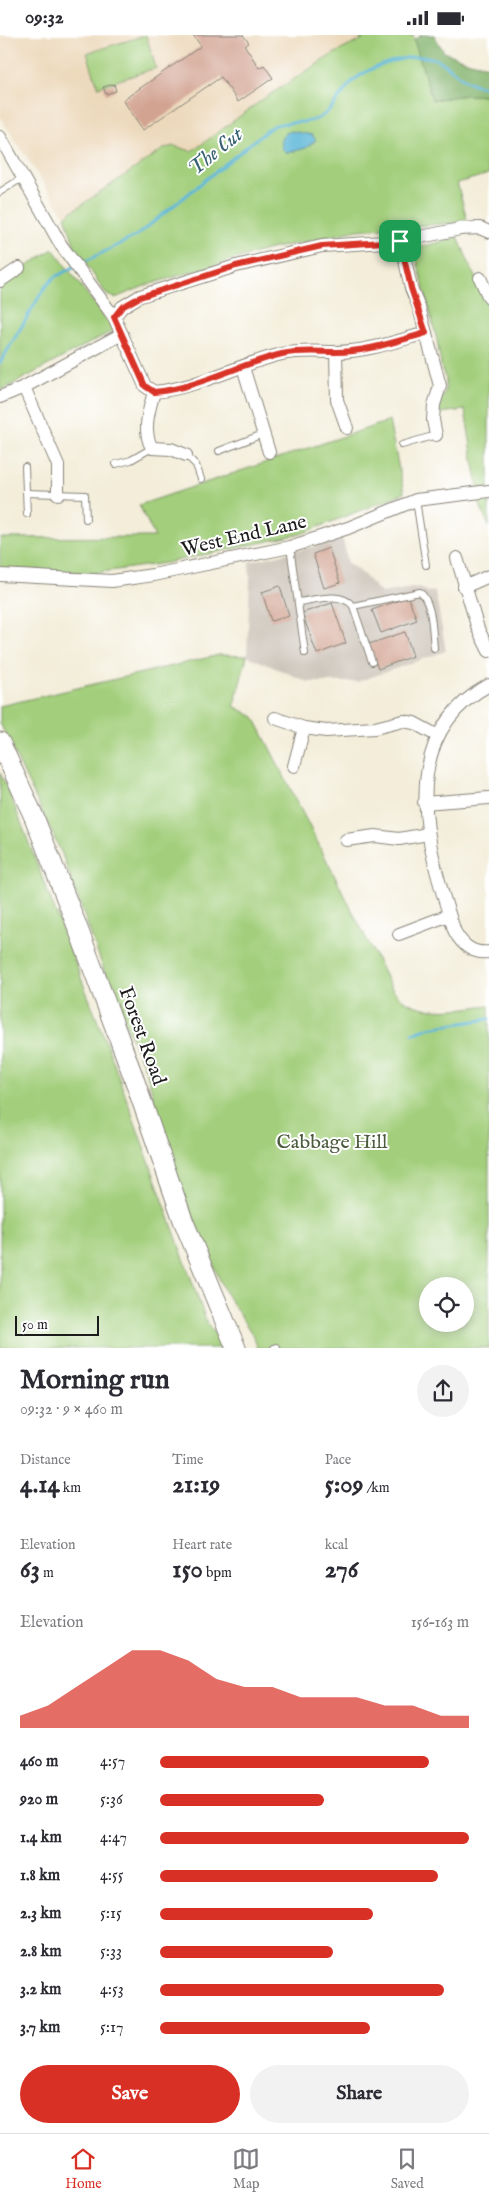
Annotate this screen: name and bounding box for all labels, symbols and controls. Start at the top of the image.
text: 09:32 [25,6,64,30]
water label: The Cut [183,121,250,182]
pin [379,220,421,262]
icon: arrive [386,227,414,255]
street label: West End Lane [179,509,309,563]
street label: Forest Road [113,983,172,1089]
park label: Cabbage Hill [277,1130,388,1155]
map controls [419,1277,474,1332]
button: locate [419,1277,474,1332]
scale bar [15,1313,99,1336]
text: 50 m [22,1316,48,1334]
text: Morning run [20,1363,170,1398]
button: share [417,1365,469,1417]
text: 09:32 · 9 × 460 m [20,1400,123,1420]
text: Distance [20,1451,71,1469]
text: Time [172,1451,203,1469]
text: Pace [325,1451,351,1469]
text: 4.14 [20,1469,60,1501]
text: 21:19 [172,1469,220,1501]
text: 5:09 [325,1469,364,1501]
text: km [60,1479,81,1497]
text: /km [364,1479,390,1497]
text: Elevation [20,1536,76,1554]
text: Heart rate [172,1536,232,1554]
text: kcal [325,1536,348,1554]
text: 63 [20,1554,40,1586]
text: 150 [172,1554,203,1586]
text: 276 [325,1554,358,1586]
text: m [40,1564,54,1582]
text: bpm [203,1564,232,1582]
text: Elevation [20,1613,83,1633]
text: 156–163 m [411,1613,469,1633]
text: 460 m [20,1752,58,1772]
text: 4:57 [100,1752,125,1772]
text: 920 m [20,1790,58,1810]
text: 5:36 [100,1790,123,1810]
text: 1.4 km [20,1828,62,1848]
text: 4:47 [100,1828,127,1848]
text: 1.8 km [20,1866,60,1886]
text: 4:55 [100,1866,124,1886]
text: 2.3 km [20,1904,61,1924]
text: 5:15 [100,1904,122,1924]
text: 2.8 km [20,1942,62,1962]
text: 5:33 [100,1942,122,1962]
text: 3.2 km [20,1980,61,2000]
text: 4:53 [100,1980,124,2000]
text: 3.7 km [20,2018,60,2038]
text: 5:17 [100,2018,123,2038]
button: Save [20,2065,240,2123]
button: Share [250,2065,469,2123]
tab: Home [65,2145,102,2193]
tab: Map [232,2145,260,2193]
tab: Saved [391,2145,424,2193]

